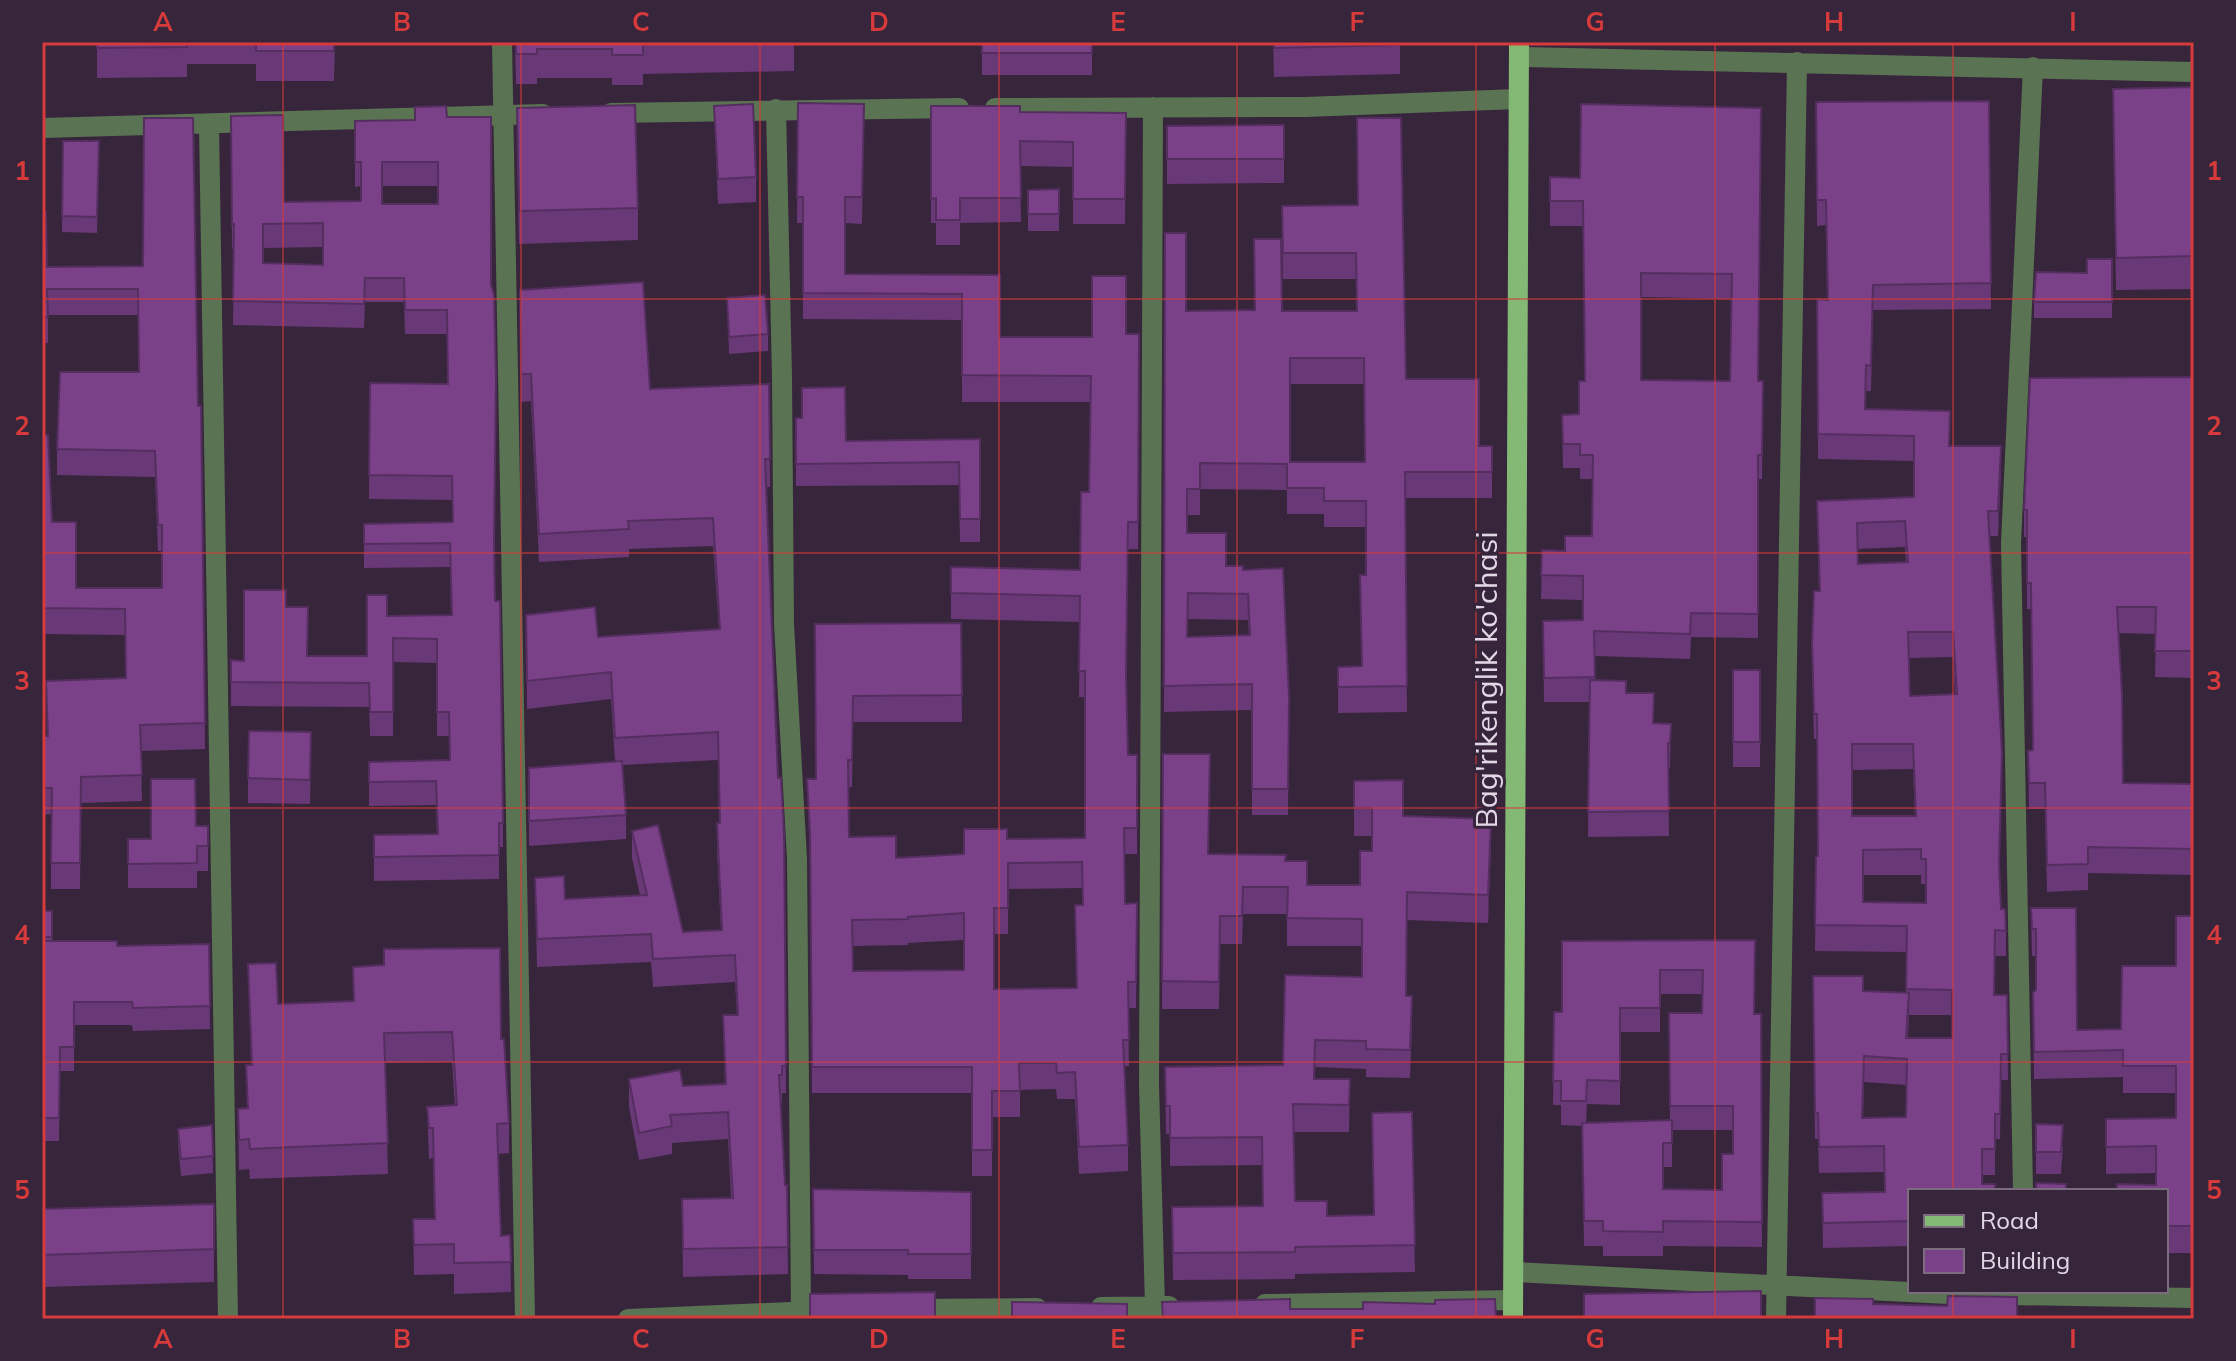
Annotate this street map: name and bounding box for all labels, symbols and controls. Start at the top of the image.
text: A [153,5,173,38]
text: B [393,5,411,38]
text: C [632,5,650,38]
text: D [869,5,889,38]
text: E [1110,5,1126,38]
text: F [1350,5,1365,38]
text: G [1585,5,1605,38]
text: H [1824,5,1844,38]
text: I [2069,5,2077,38]
text: 1 [14,154,30,187]
text: 1 [2206,154,2222,187]
text: 2 [14,409,30,442]
text: 2 [2206,409,2222,442]
street label: Bag'rikenglik ko'chasi [1467,531,1505,829]
text: 3 [14,664,30,697]
text: 3 [2206,664,2222,697]
text: 4 [14,918,30,951]
text: 4 [2206,918,2222,951]
text: 5 [14,1173,30,1206]
text: 5 [2206,1173,2222,1206]
legend [1908,1189,2168,1293]
text: Road [1980,1205,2039,1235]
text: Building [1980,1245,2070,1275]
text: A [153,1322,173,1355]
text: B [393,1322,411,1355]
text: C [632,1322,650,1355]
text: D [869,1322,889,1355]
text: E [1110,1322,1126,1355]
text: F [1350,1322,1365,1355]
text: G [1585,1322,1605,1355]
text: H [1824,1322,1844,1355]
text: I [2069,1322,2077,1355]

